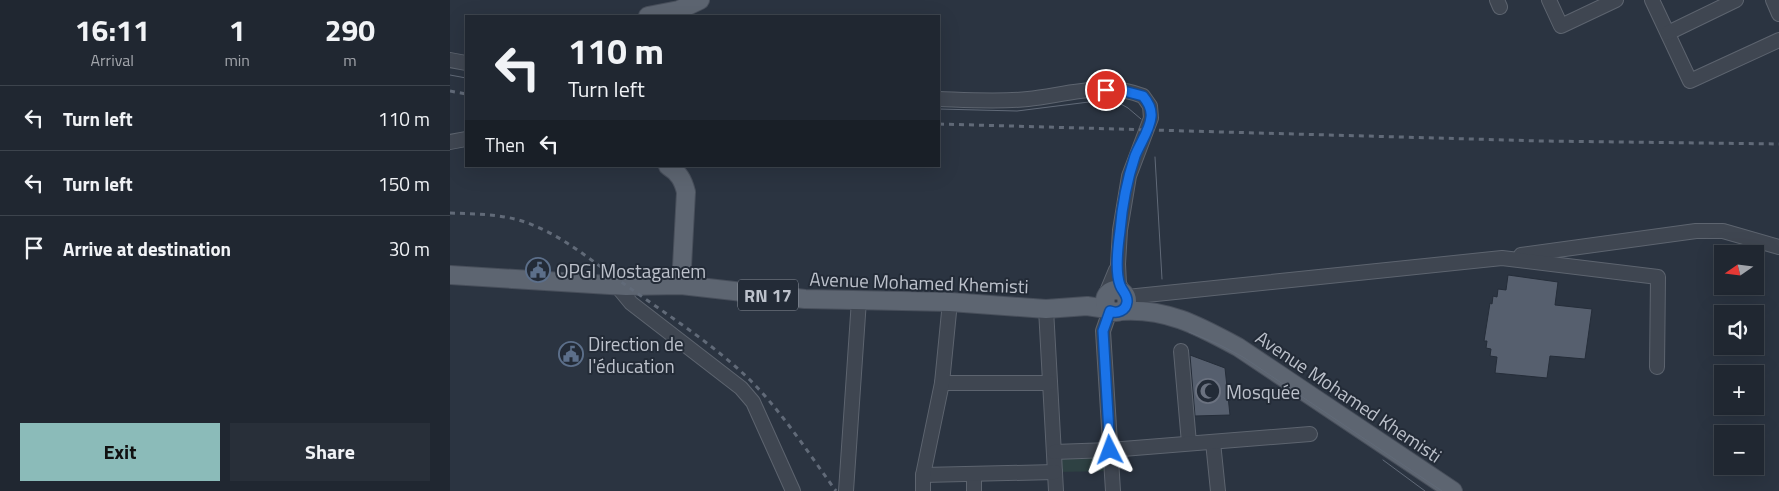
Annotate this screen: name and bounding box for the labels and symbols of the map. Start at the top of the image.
pin [1085,69,1127,111]
north arrow [1714,245,1764,295]
place label: OPGI Mostaganem [556,256,706,285]
public building icon: OPGI Mostaganem [525,257,551,283]
street label: Avenue Mohamed Khemisti [809,264,1029,300]
road number: RN 17 [738,280,798,310]
street label: Avenue Mohamed Khemisti [1250,323,1448,469]
place label: Direction de l'éducation [588,329,684,380]
public building icon: Direction de l'éducation [558,341,584,367]
place label: Mosquée [1226,377,1300,406]
mosque icon: Mosquée [1195,378,1221,404]
position arrow [1083,423,1135,475]

